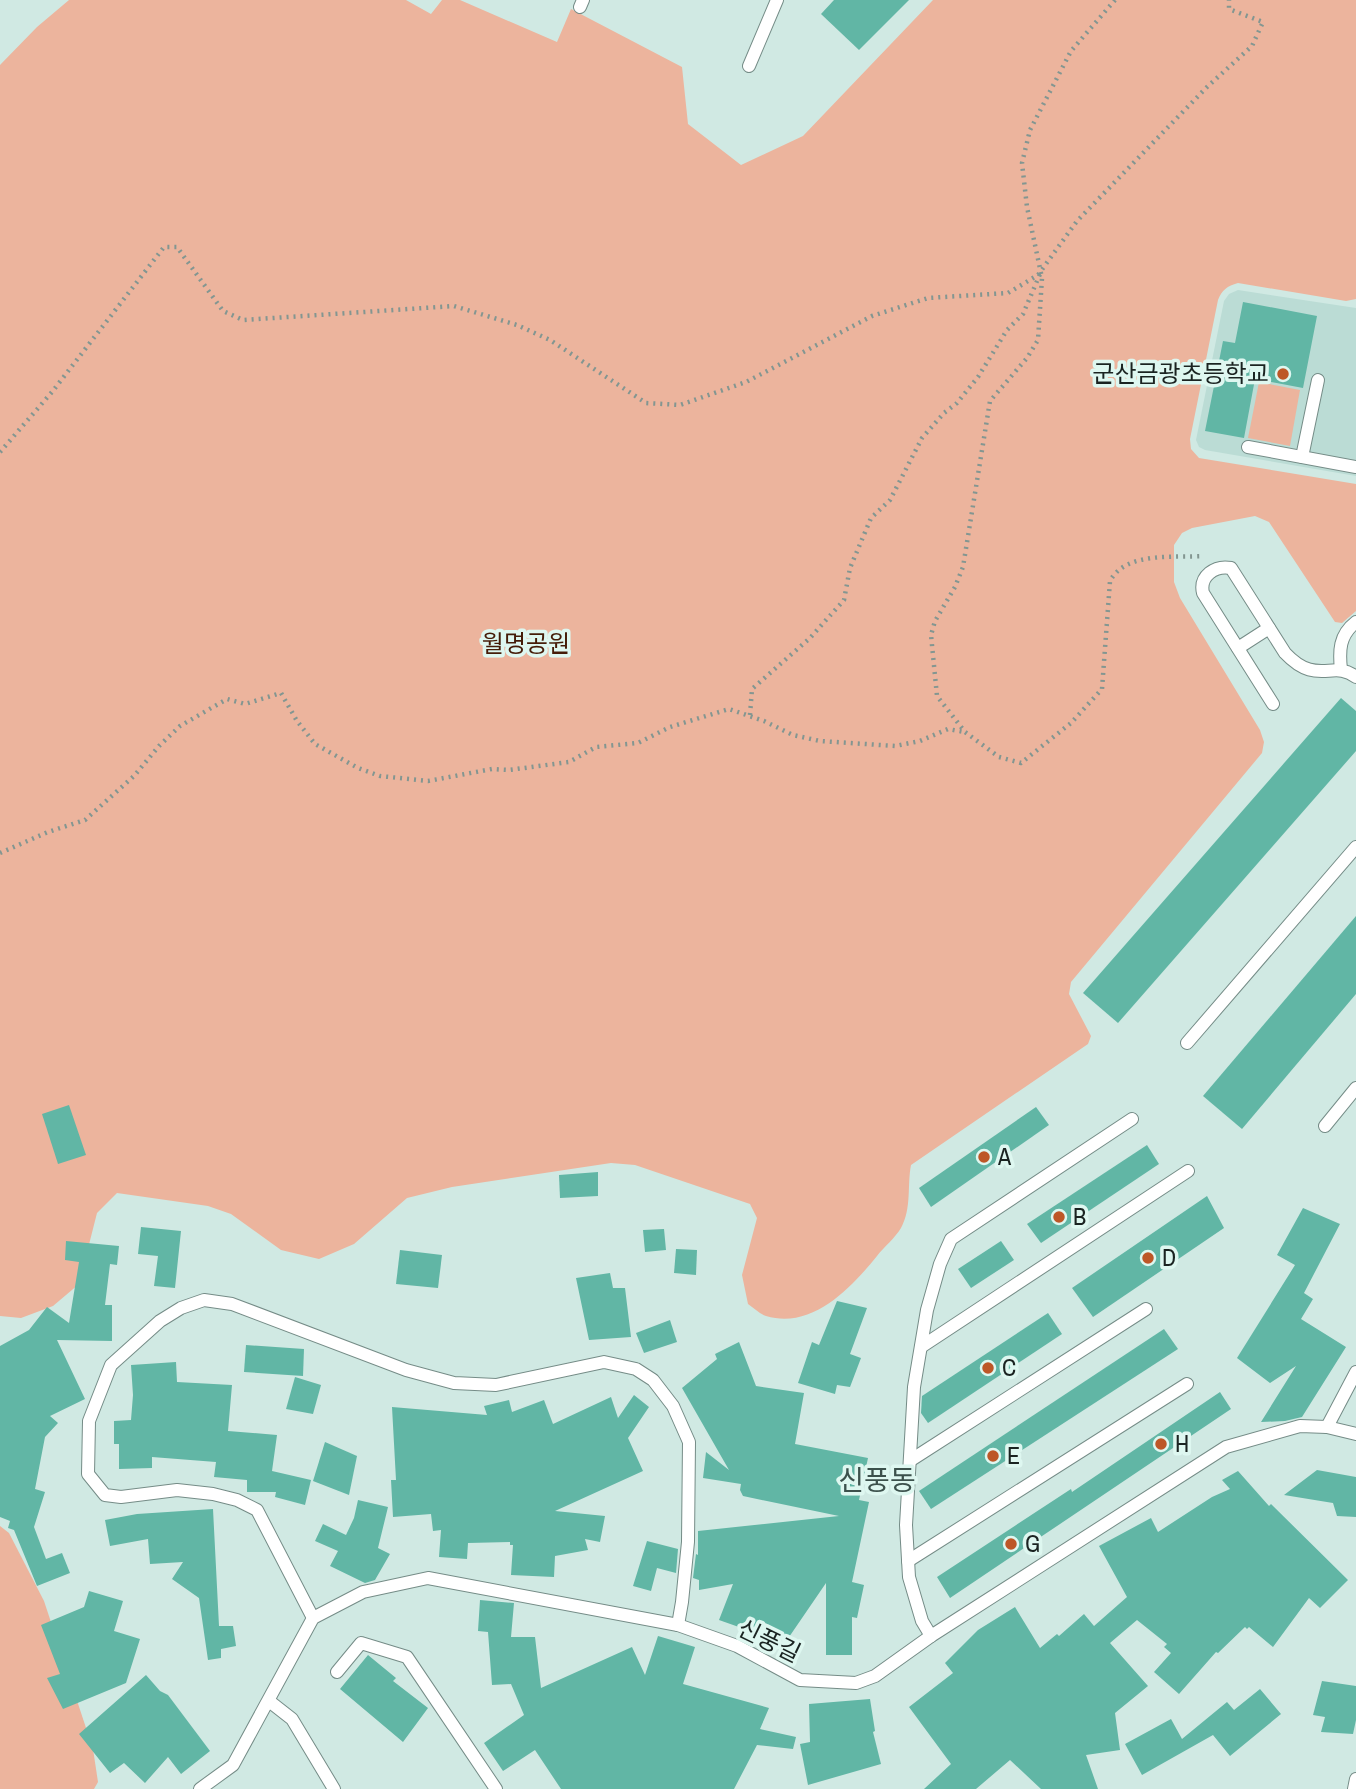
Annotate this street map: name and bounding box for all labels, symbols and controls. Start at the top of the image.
place label: 군산금광초등학교 [1092,357,1269,389]
marker: 군산금광초등학교 [1275,366,1291,382]
park label: 월명공원 [482,627,570,659]
place label: A [997,1140,1012,1172]
marker: A [976,1149,992,1165]
place label: B [1073,1200,1086,1232]
marker: B [1051,1209,1067,1225]
place label: D [1162,1241,1176,1273]
marker: D [1140,1250,1156,1266]
place label: C [1002,1351,1016,1383]
marker: C [980,1360,996,1376]
place label: H [1175,1427,1189,1459]
marker: H [1153,1436,1169,1452]
place label: E [1007,1439,1020,1471]
marker: E [985,1448,1001,1464]
district label: 신풍동 [838,1461,916,1499]
place label: G [1025,1527,1040,1559]
marker: G [1003,1536,1019,1552]
street label: 신풍길 [733,1611,806,1669]

